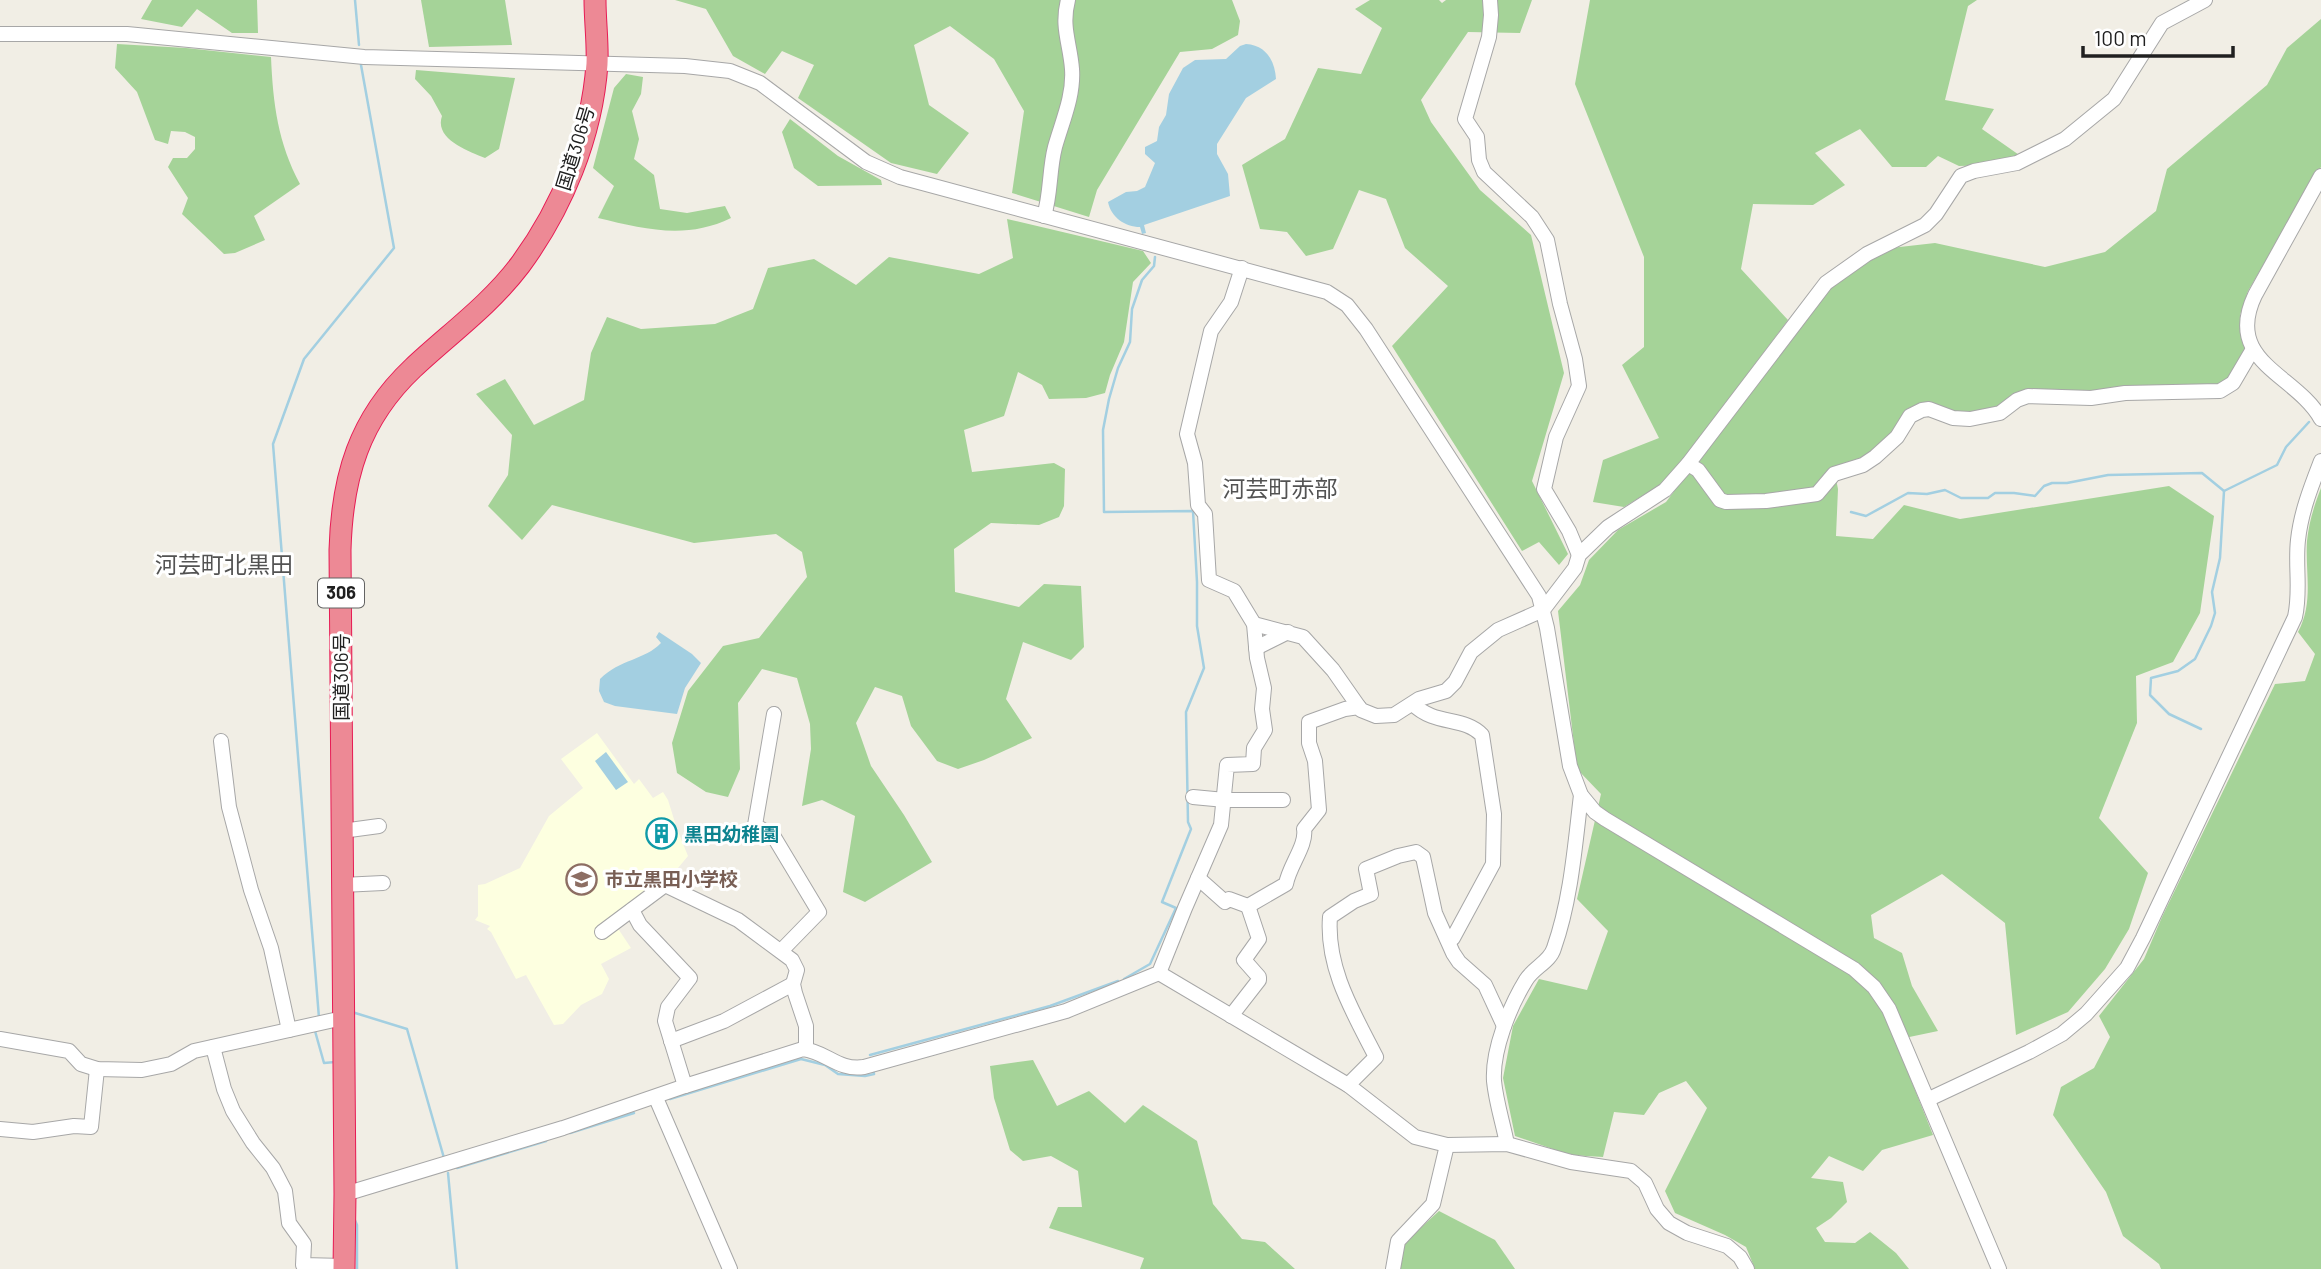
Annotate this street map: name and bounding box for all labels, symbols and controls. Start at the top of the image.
scale bar [2083,14,2234,58]
text: 100 m [2094,25,2147,50]
street label: 国道306号 [551,103,598,193]
district label: 河芸町赤部 [1223,474,1338,502]
district label: 河芸町北黒田 [155,550,293,578]
road number: 306 [318,578,364,608]
street label: 国道306号 [329,633,352,721]
building icon: 黒田幼稚園 [644,817,678,851]
place label: 黒田幼稚園 [684,822,779,845]
school or university icon: 市立黒田小学校 [565,862,599,896]
place label: 市立黒田小学校 [605,867,738,890]

